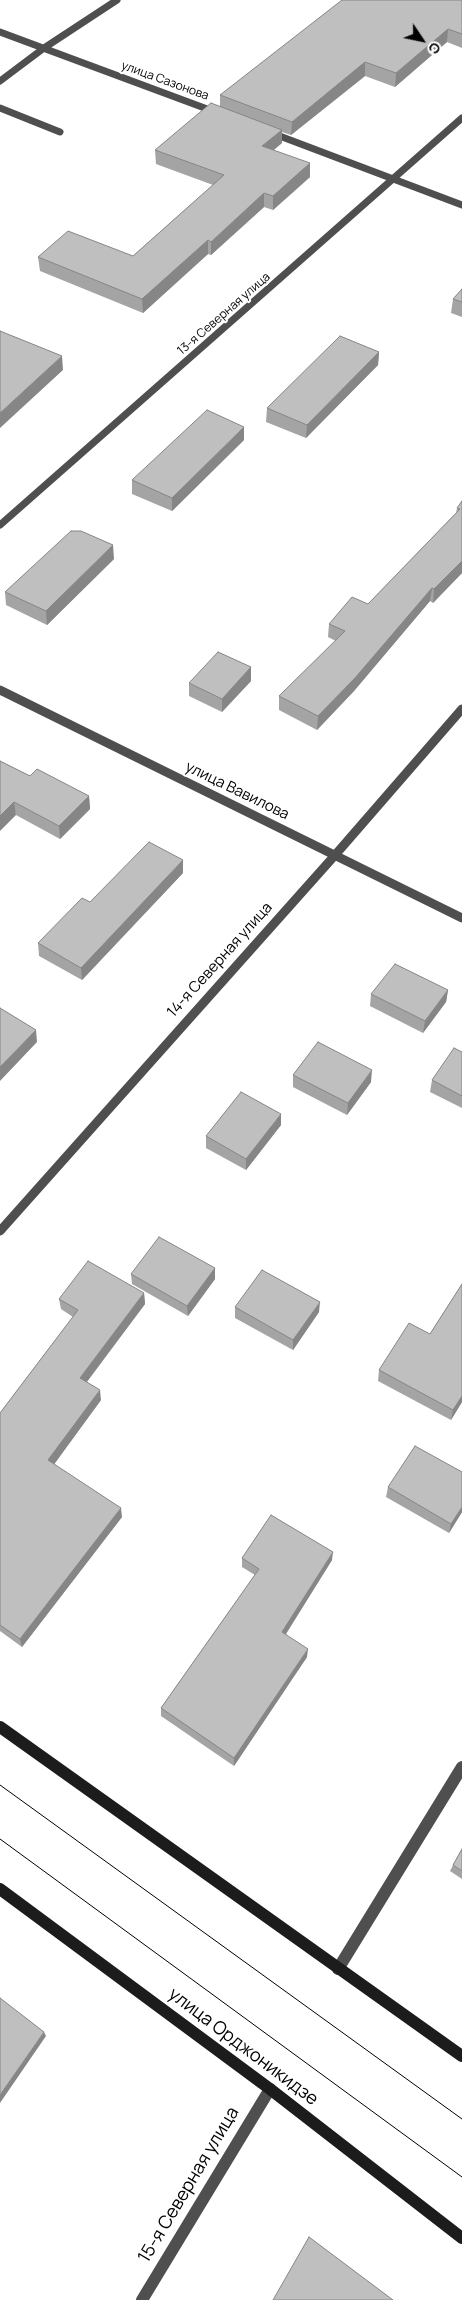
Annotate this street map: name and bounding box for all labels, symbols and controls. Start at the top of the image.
north arrow [397,15,447,65]
text: С [424,39,446,58]
street label: улица Сазонова [119,58,211,104]
street label: 13-я Северная улица [175,270,273,358]
street label: улица Вавилова [182,758,292,824]
street label: 14-я Северная улица [164,899,276,1021]
street label: улица Орджоникидзе [164,1984,322,2110]
street label: 15-я Северная улица [134,2103,244,2267]

